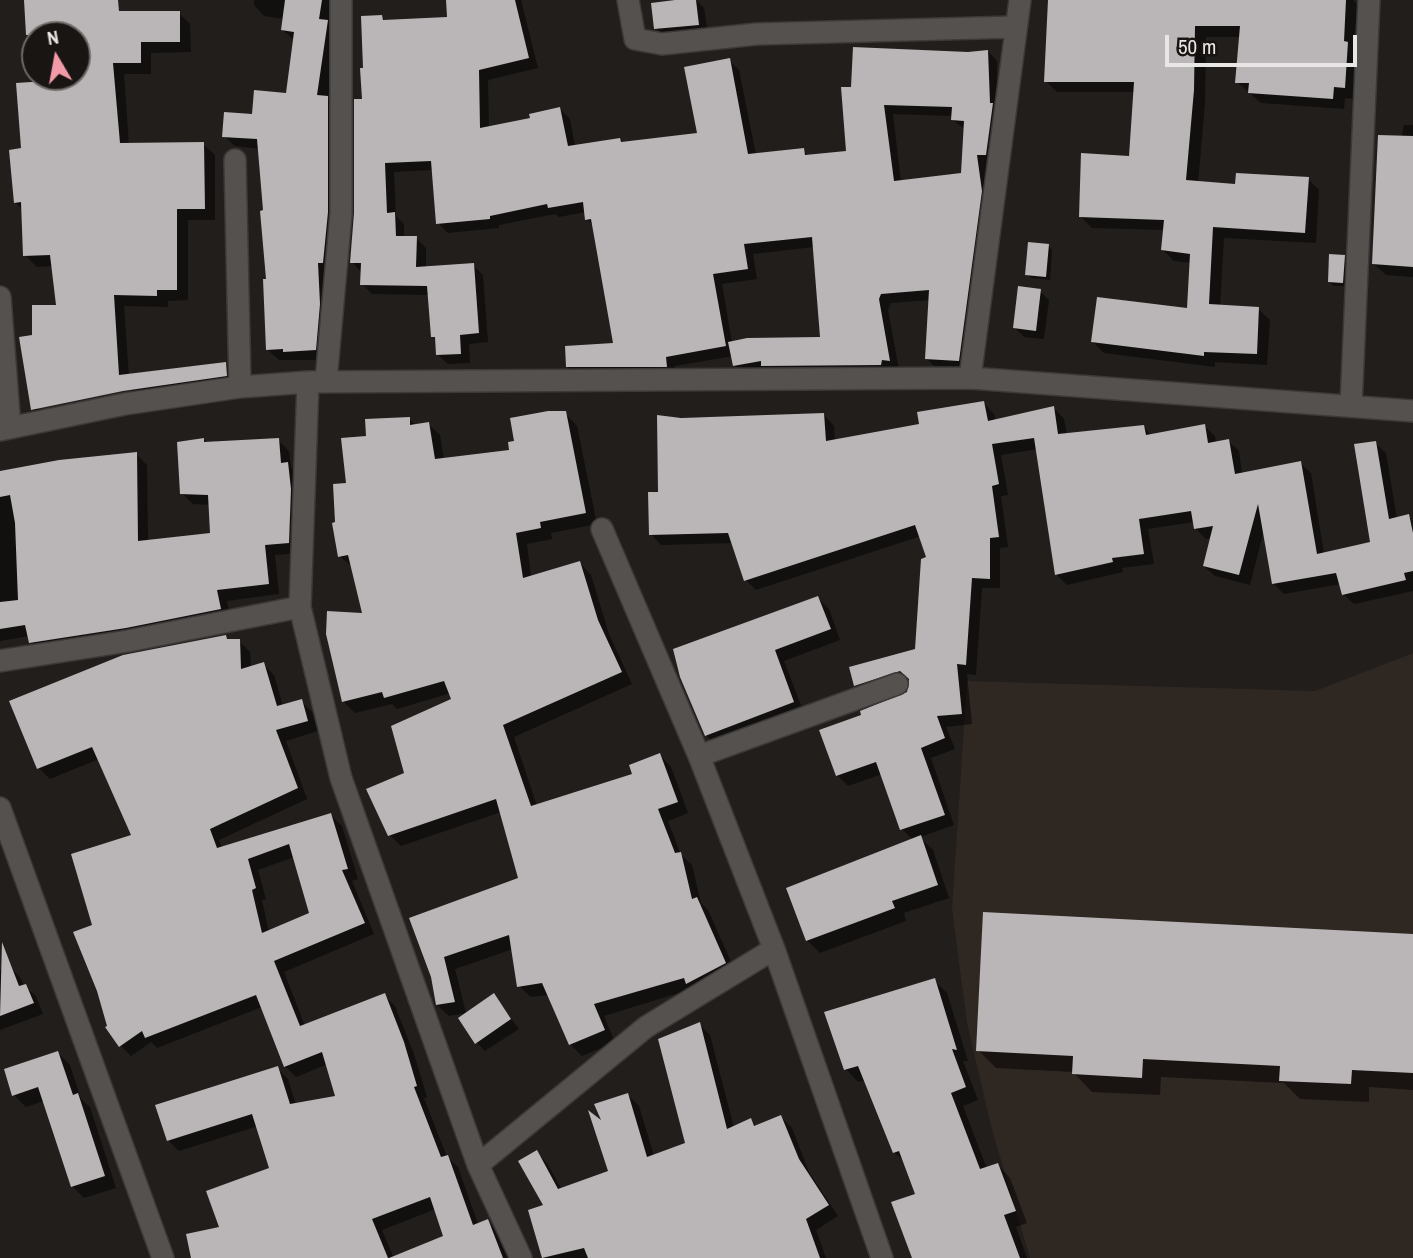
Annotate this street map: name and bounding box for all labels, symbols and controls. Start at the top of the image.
north arrow [21,21,91,91]
scale bar [1168,21,1360,65]
text: N [45,24,60,51]
text: 50 m [1178,32,1216,61]

